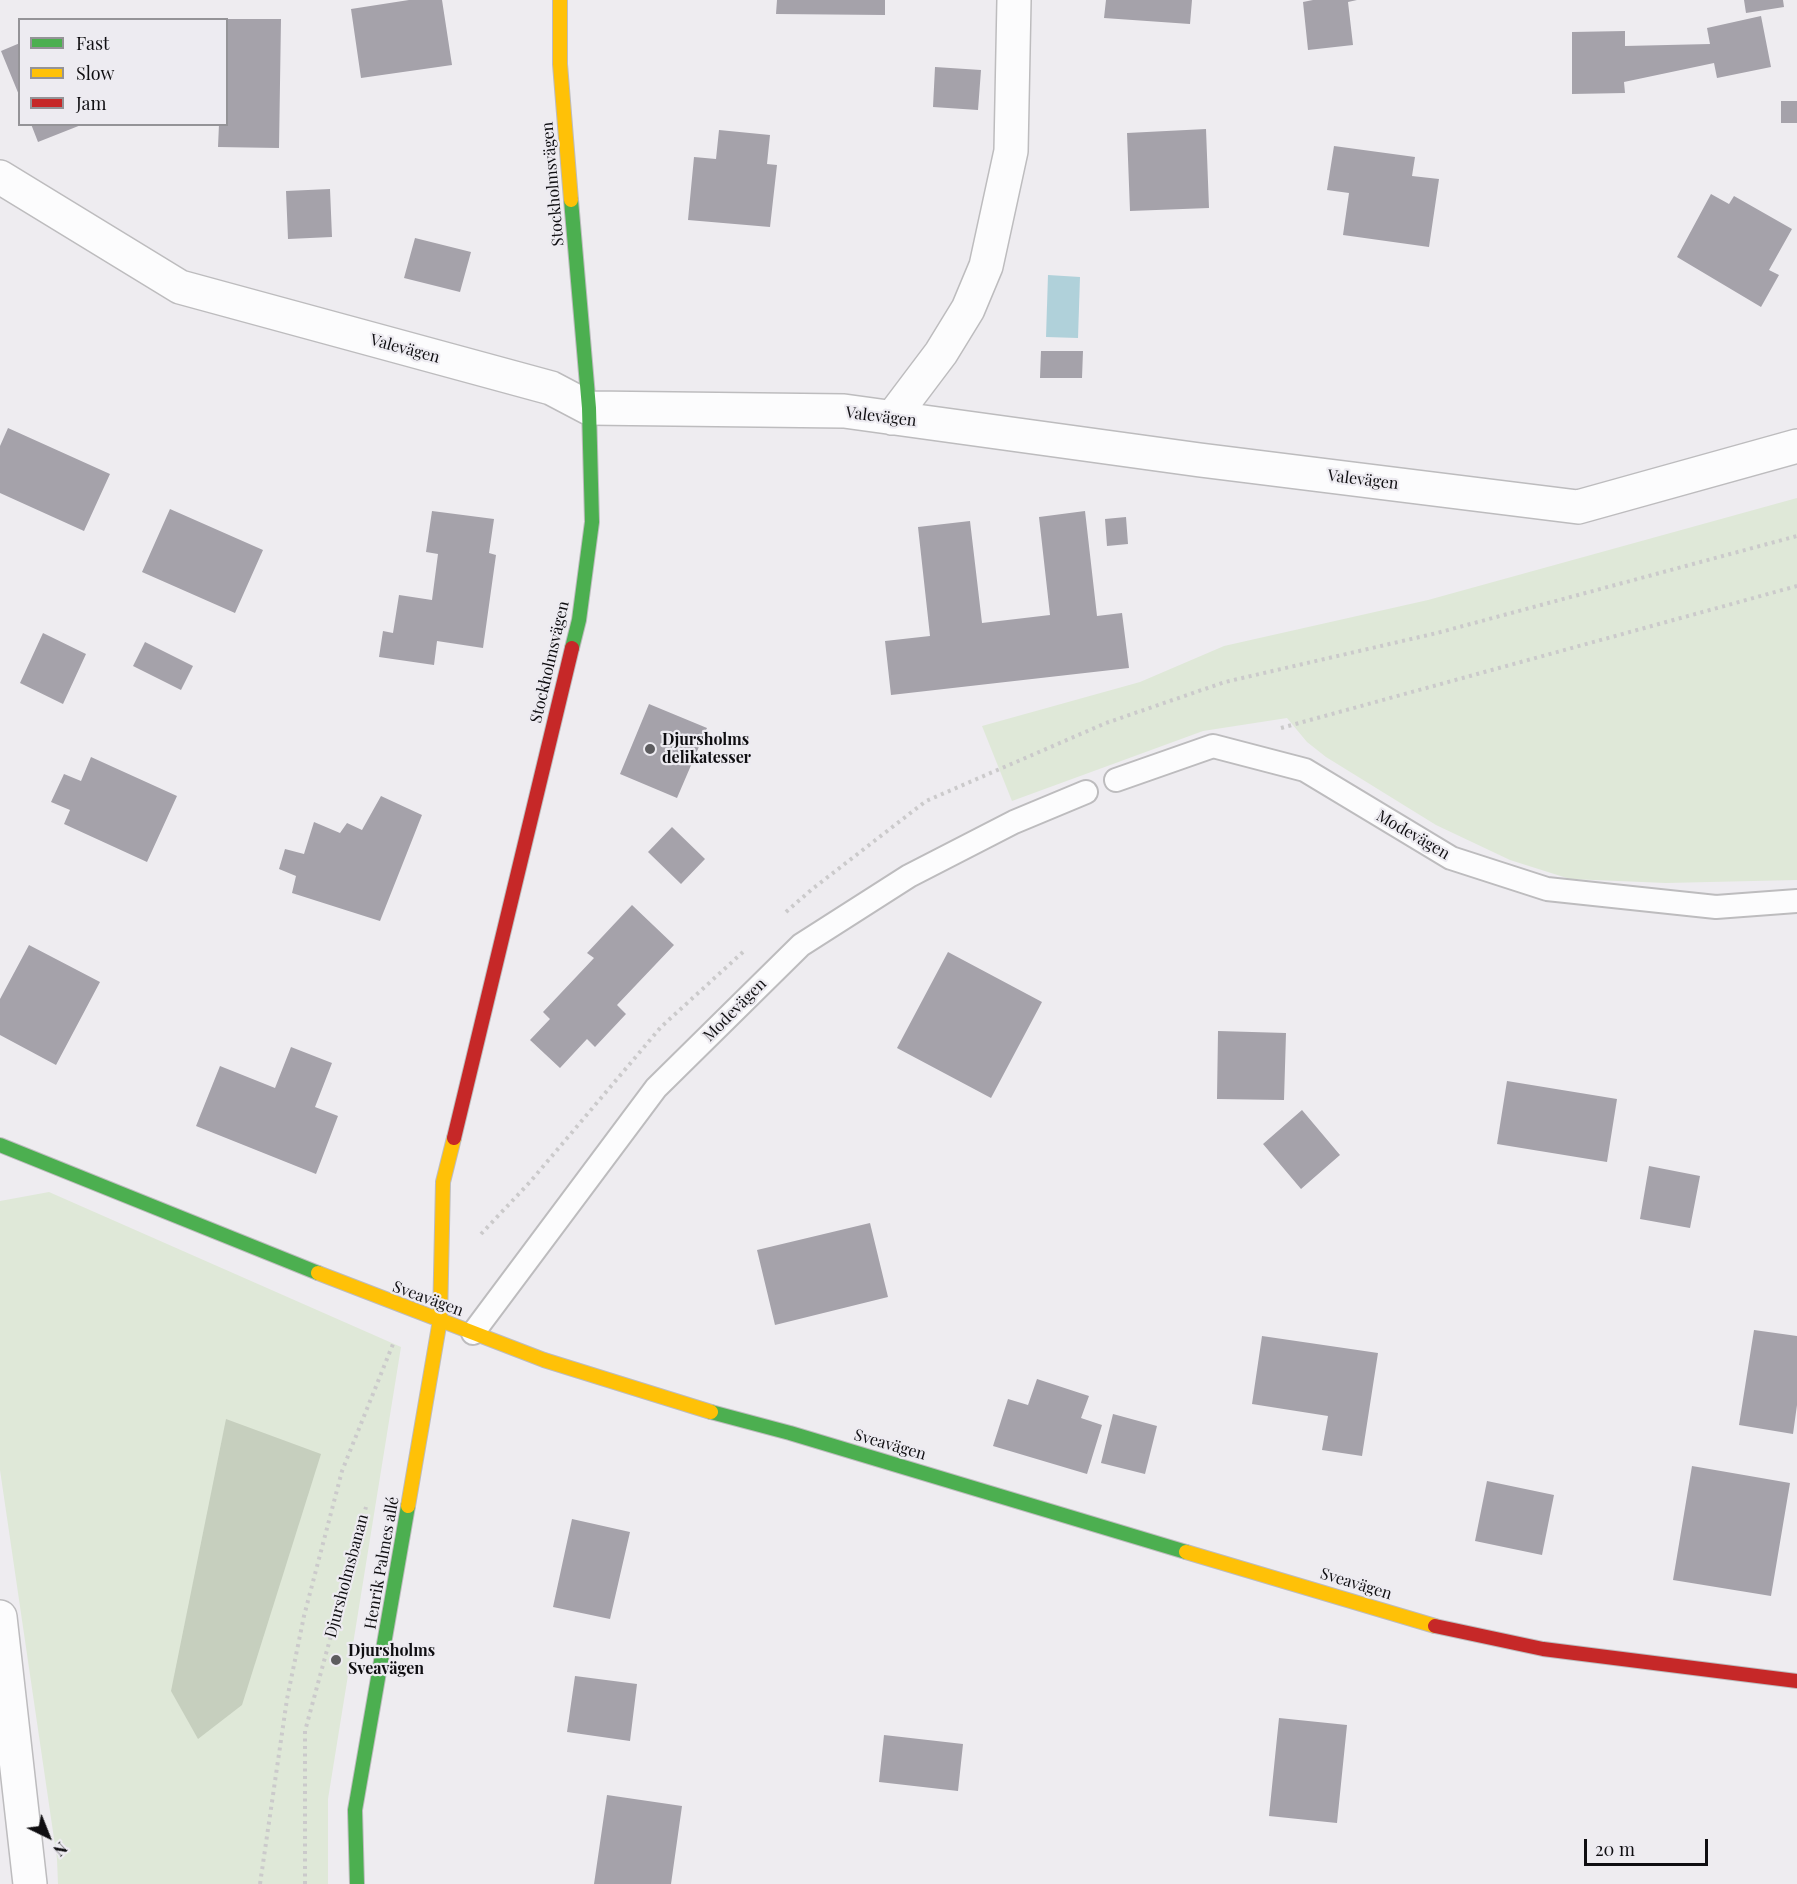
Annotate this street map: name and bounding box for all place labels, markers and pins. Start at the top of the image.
place label: Djursholms delikatesser [662,730,751,768]
marker: Djursholms delikatesser [643,742,657,756]
place label: Djursholms Sveavägen [348,1641,435,1679]
marker: Djursholms Sveavägen [329,1653,343,1667]

